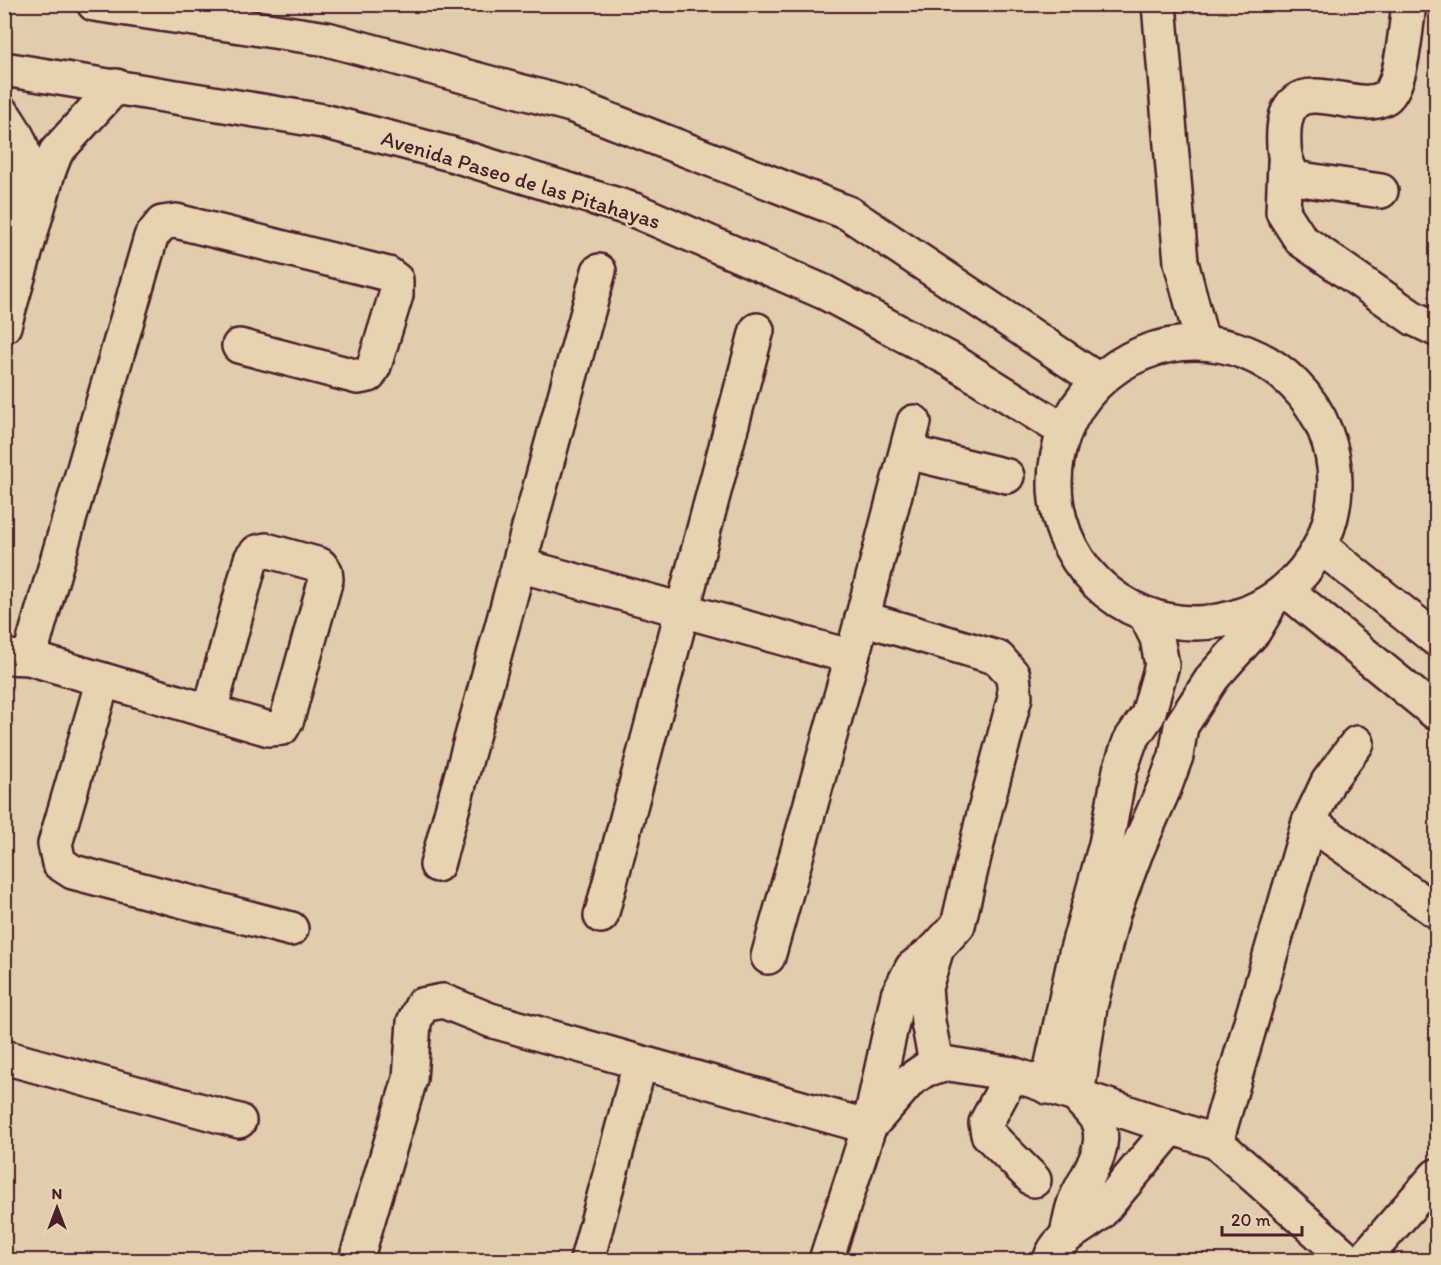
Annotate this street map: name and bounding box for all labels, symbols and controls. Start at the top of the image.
street label: Avenida Paseo de las Pitahayas [378,124,664,235]
north arrow [27,1178,87,1238]
text: N [52,1184,62,1203]
scale bar [1222,1199,1302,1237]
text: 20 m [1231,1209,1271,1231]

